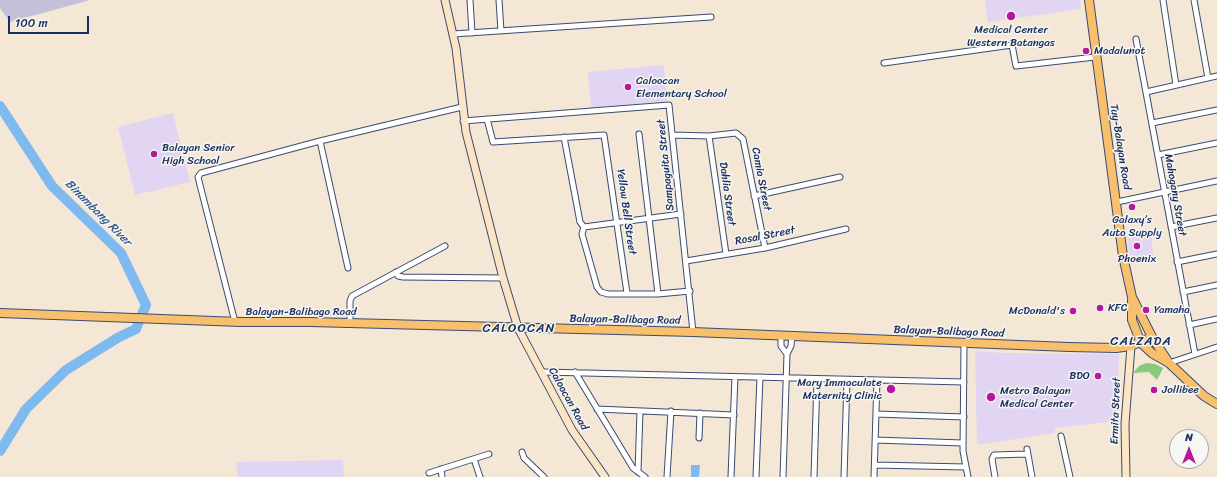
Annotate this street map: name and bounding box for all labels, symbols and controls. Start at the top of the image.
scale bar [10,8,91,34]
marker: Medical Center Western Batangas [1005,10,1017,22]
text: 100 m [15,12,48,34]
place label: Medical Center Western Batangas [967,23,1055,49]
place label: Madalunot [1094,44,1145,58]
marker: Madalunot [1081,46,1091,56]
place label: Caloocan Elementary School [636,74,727,100]
marker: Caloocan Elementary School [623,82,633,92]
street label: Tuy-Balayan Road [1107,103,1133,191]
street label: Sampaguita Street [655,119,677,211]
place label: Balayan Senior High School [162,141,235,167]
street label: Camia Street [748,146,774,212]
marker: Balayan Senior High School [149,149,159,159]
street label: Mahogany Street [1161,153,1189,237]
street label: Dahlia Street [716,161,738,227]
street label: Yellow Bell Street [613,168,639,256]
water label: Binambang River [62,177,134,249]
marker: Galaxy’s Auto Supply [1127,202,1137,212]
place label: Galaxy’s Auto Supply [1102,213,1162,239]
street label: Rosal Street [734,224,796,248]
marker: Phoenix [1132,241,1142,251]
place label: Phoenix [1118,252,1156,266]
place label: KFC [1108,301,1127,315]
marker: KFC [1095,303,1105,313]
place label: Yamaha [1154,303,1190,317]
place label: McDonald's [1009,304,1065,318]
street label: Balayan-Balibago Road [245,305,357,319]
marker: Yamaha [1141,305,1151,315]
marker: McDonald's [1068,306,1078,316]
street label: Balayan-Balibago Road [569,312,681,328]
district label: CALOOCAN [483,321,555,337]
street label: Balayan-Balibago Road [893,323,1005,341]
district label: CALZADA [1110,334,1172,350]
street label: Caloocan Road [545,365,591,433]
place label: BDO [1069,369,1090,383]
marker: BDO [1093,371,1103,381]
place label: Mary Immaculate Maternity Clinic [797,376,882,402]
street label: Ermita Street [1108,377,1124,445]
marker: Mary Immaculate Maternity Clinic [885,383,897,395]
place label: Jollibee [1162,383,1199,397]
place label: Metro Balayan Medical Center [1000,384,1074,410]
marker: Jollibee [1149,385,1159,395]
marker: Metro Balayan Medical Center [985,391,997,403]
text: N [1185,428,1193,447]
north arrow [1169,429,1209,469]

